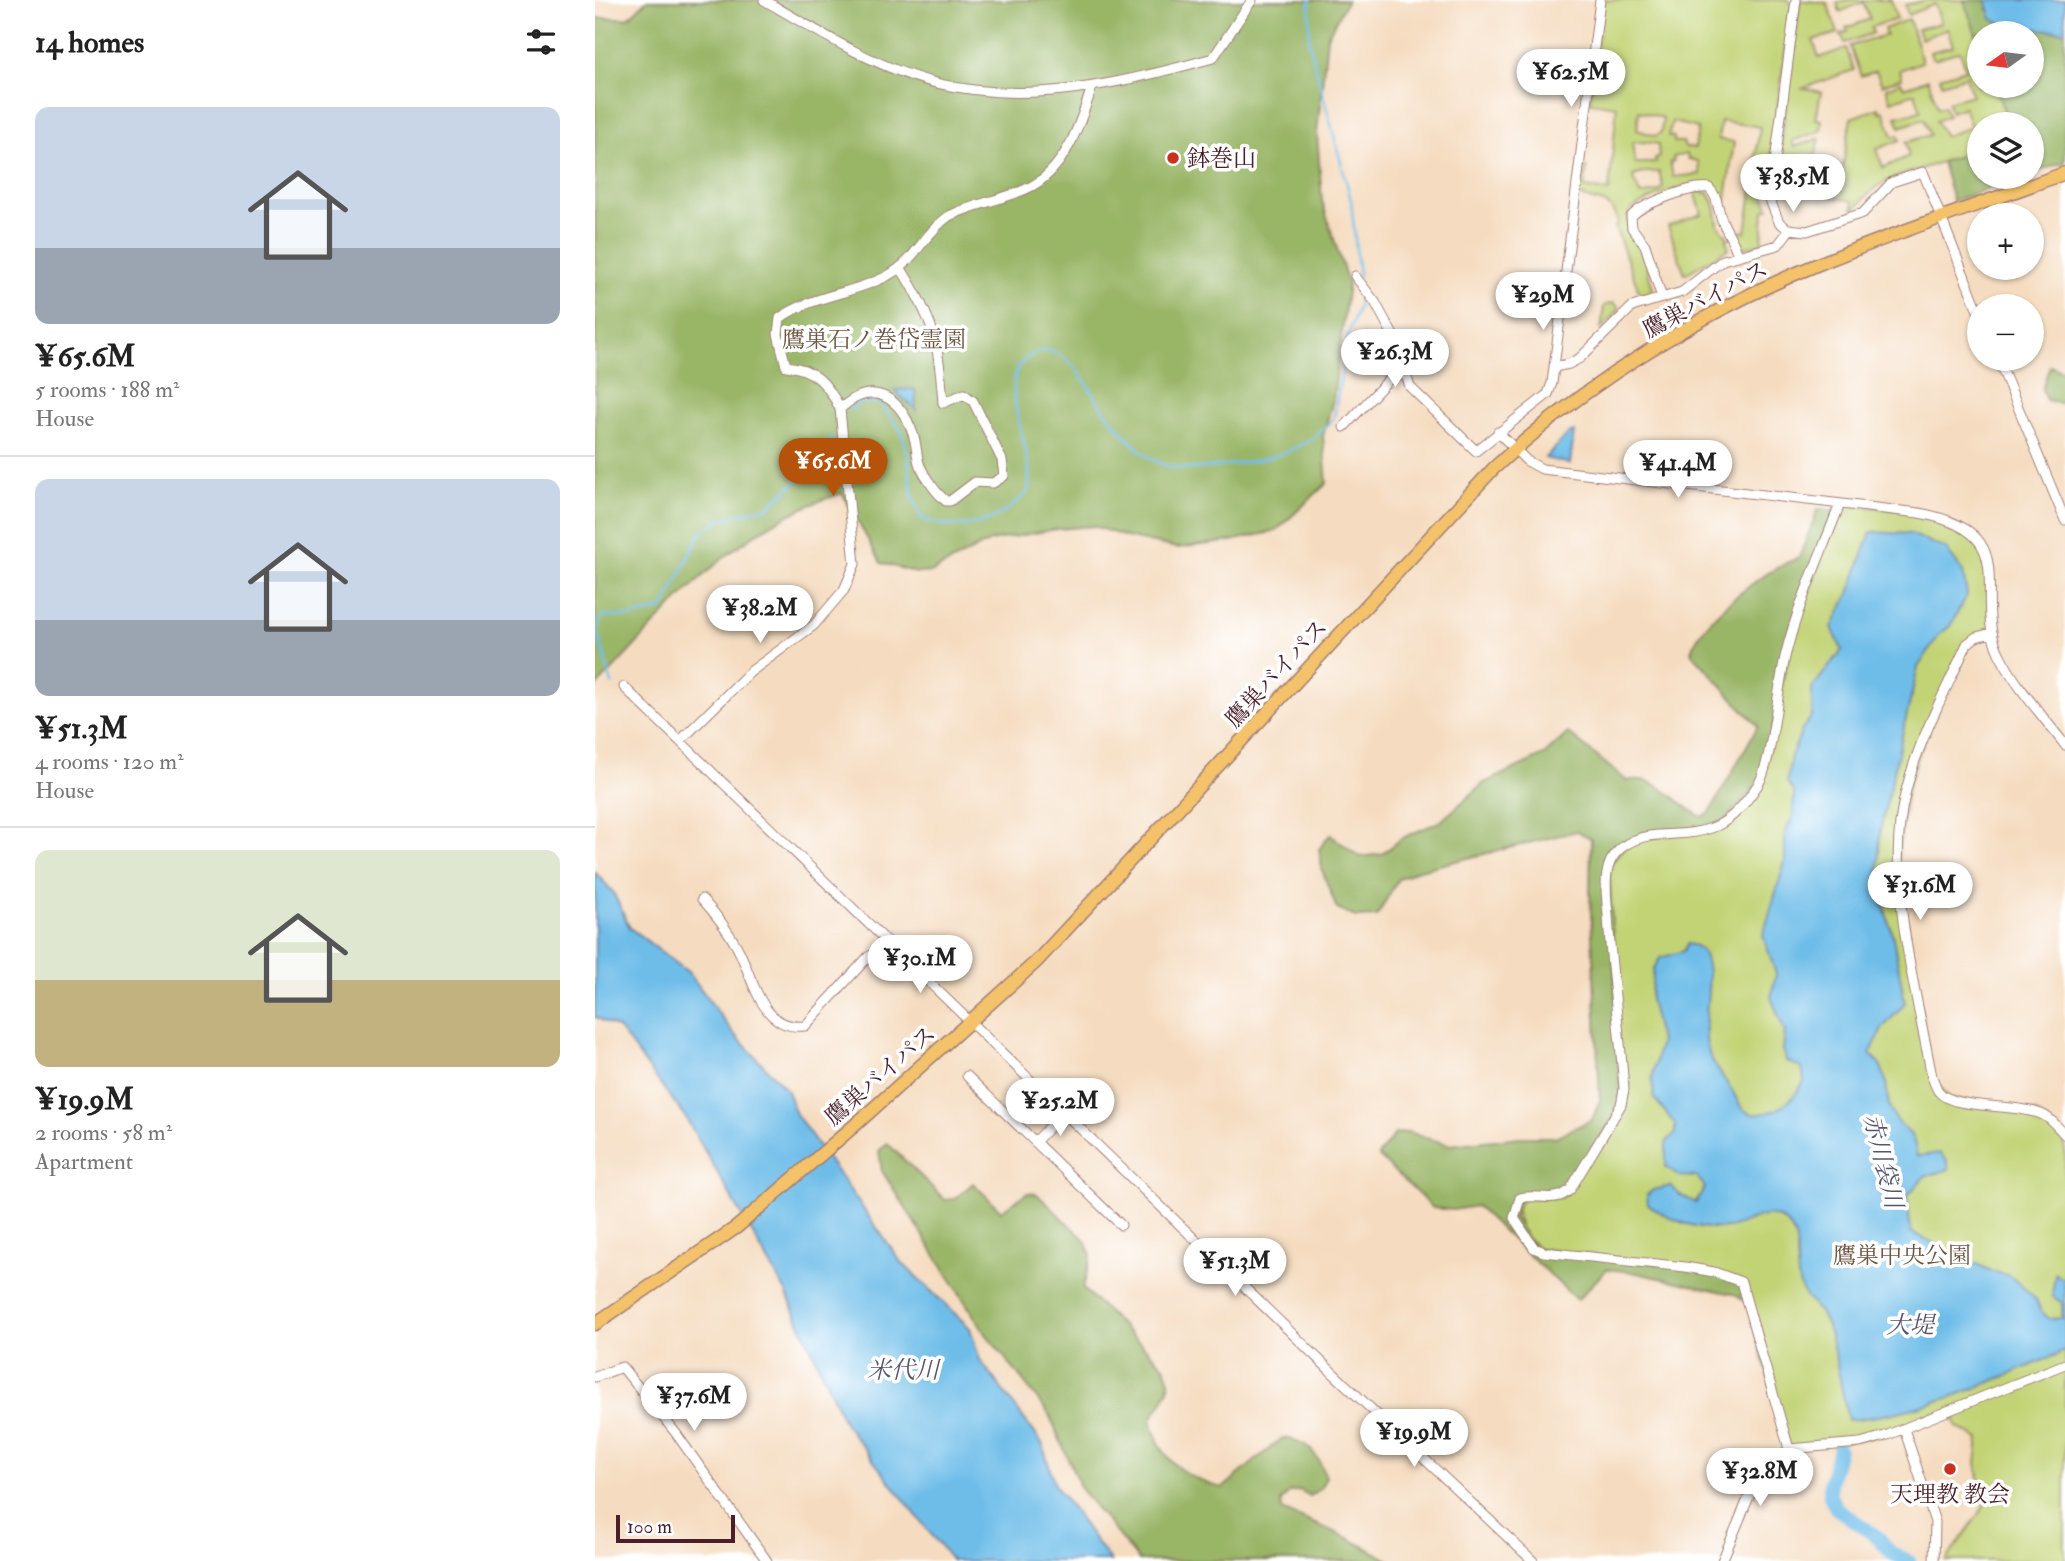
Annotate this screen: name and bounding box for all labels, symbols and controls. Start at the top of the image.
north arrow [1967,21,2044,98]
map controls [1967,21,2044,371]
icon: filters [522,23,560,61]
text: 14 homes [35,24,144,61]
pin: ¥62.5M [1514,50,1628,109]
text: ¥62.5M [1533,57,1610,86]
button: layers [1967,112,2044,189]
place label: 鉢巻山 [1187,144,1256,173]
marker: 鉢巻山 [1165,150,1181,166]
icon: home [235,152,361,278]
pin: ¥38.5M [1736,154,1850,214]
text: ¥38.5M [1756,162,1830,191]
button: + [1967,203,2044,280]
street label: 鷹巣バイパス [1638,254,1773,345]
pin: ¥29M [1502,272,1584,332]
text: ¥29M [1512,280,1574,309]
button: − [1967,294,2044,371]
park label: 鷹巣石ノ巻岱霊園 [782,325,966,354]
pin: ¥26.3M [1338,330,1452,389]
text: ¥26.3M [1357,337,1433,366]
text: ¥65.6M [35,338,135,375]
text: 5 rooms · 188 m² [35,375,179,404]
text: House [35,404,94,433]
pin: ¥65.6M [776,438,890,498]
pin: ¥41.4M [1621,440,1735,500]
text: ¥65.6M [795,446,871,475]
text: ¥41.4M [1639,448,1717,477]
icon: home [235,524,361,650]
pin: ¥38.2M [703,586,817,645]
text: ¥38.2M [722,593,798,622]
street label: 鷹巣バイパス [1219,613,1334,734]
text: ¥51.3M [35,710,128,747]
text: 4 rooms · 120 m² [35,747,184,776]
text: House [35,776,94,805]
pin: ¥31.6M [1863,862,1977,922]
text: ¥31.6M [1884,870,1956,899]
icon: home [235,895,361,1021]
pin: ¥30.1M [863,936,977,995]
text: ¥30.1M [884,943,956,972]
street label: 鷹巣バイパス [819,1019,942,1131]
pin: ¥25.2M [1003,1078,1117,1138]
text: ¥19.9M [35,1081,134,1118]
text: ¥25.2M [1022,1086,1098,1115]
water label: 赤川袋川 [1856,1111,1910,1214]
text: 2 rooms · 58 m² [35,1118,172,1147]
text: Apartment [35,1147,133,1176]
pin: ¥51.3M [1178,1238,1292,1298]
park label: 鷹巣中央公園 [1833,1241,1971,1270]
text: ¥51.3M [1199,1246,1271,1275]
water label: 大堤 [1886,1310,1937,1341]
water label: 米代川 [867,1355,942,1386]
pin: ¥37.6M [637,1374,751,1433]
text: ¥37.6M [657,1381,731,1410]
pin: ¥19.9M [1357,1410,1471,1469]
text: ¥19.9M [1376,1417,1452,1446]
pin: ¥32.8M [1703,1448,1817,1508]
text: ¥32.8M [1722,1456,1798,1485]
marker: 天理教 教会 [1942,1461,1958,1477]
place label: 天理教 教会 [1890,1480,2010,1509]
scale bar [616,1512,735,1544]
text: 100 m [627,1515,672,1539]

